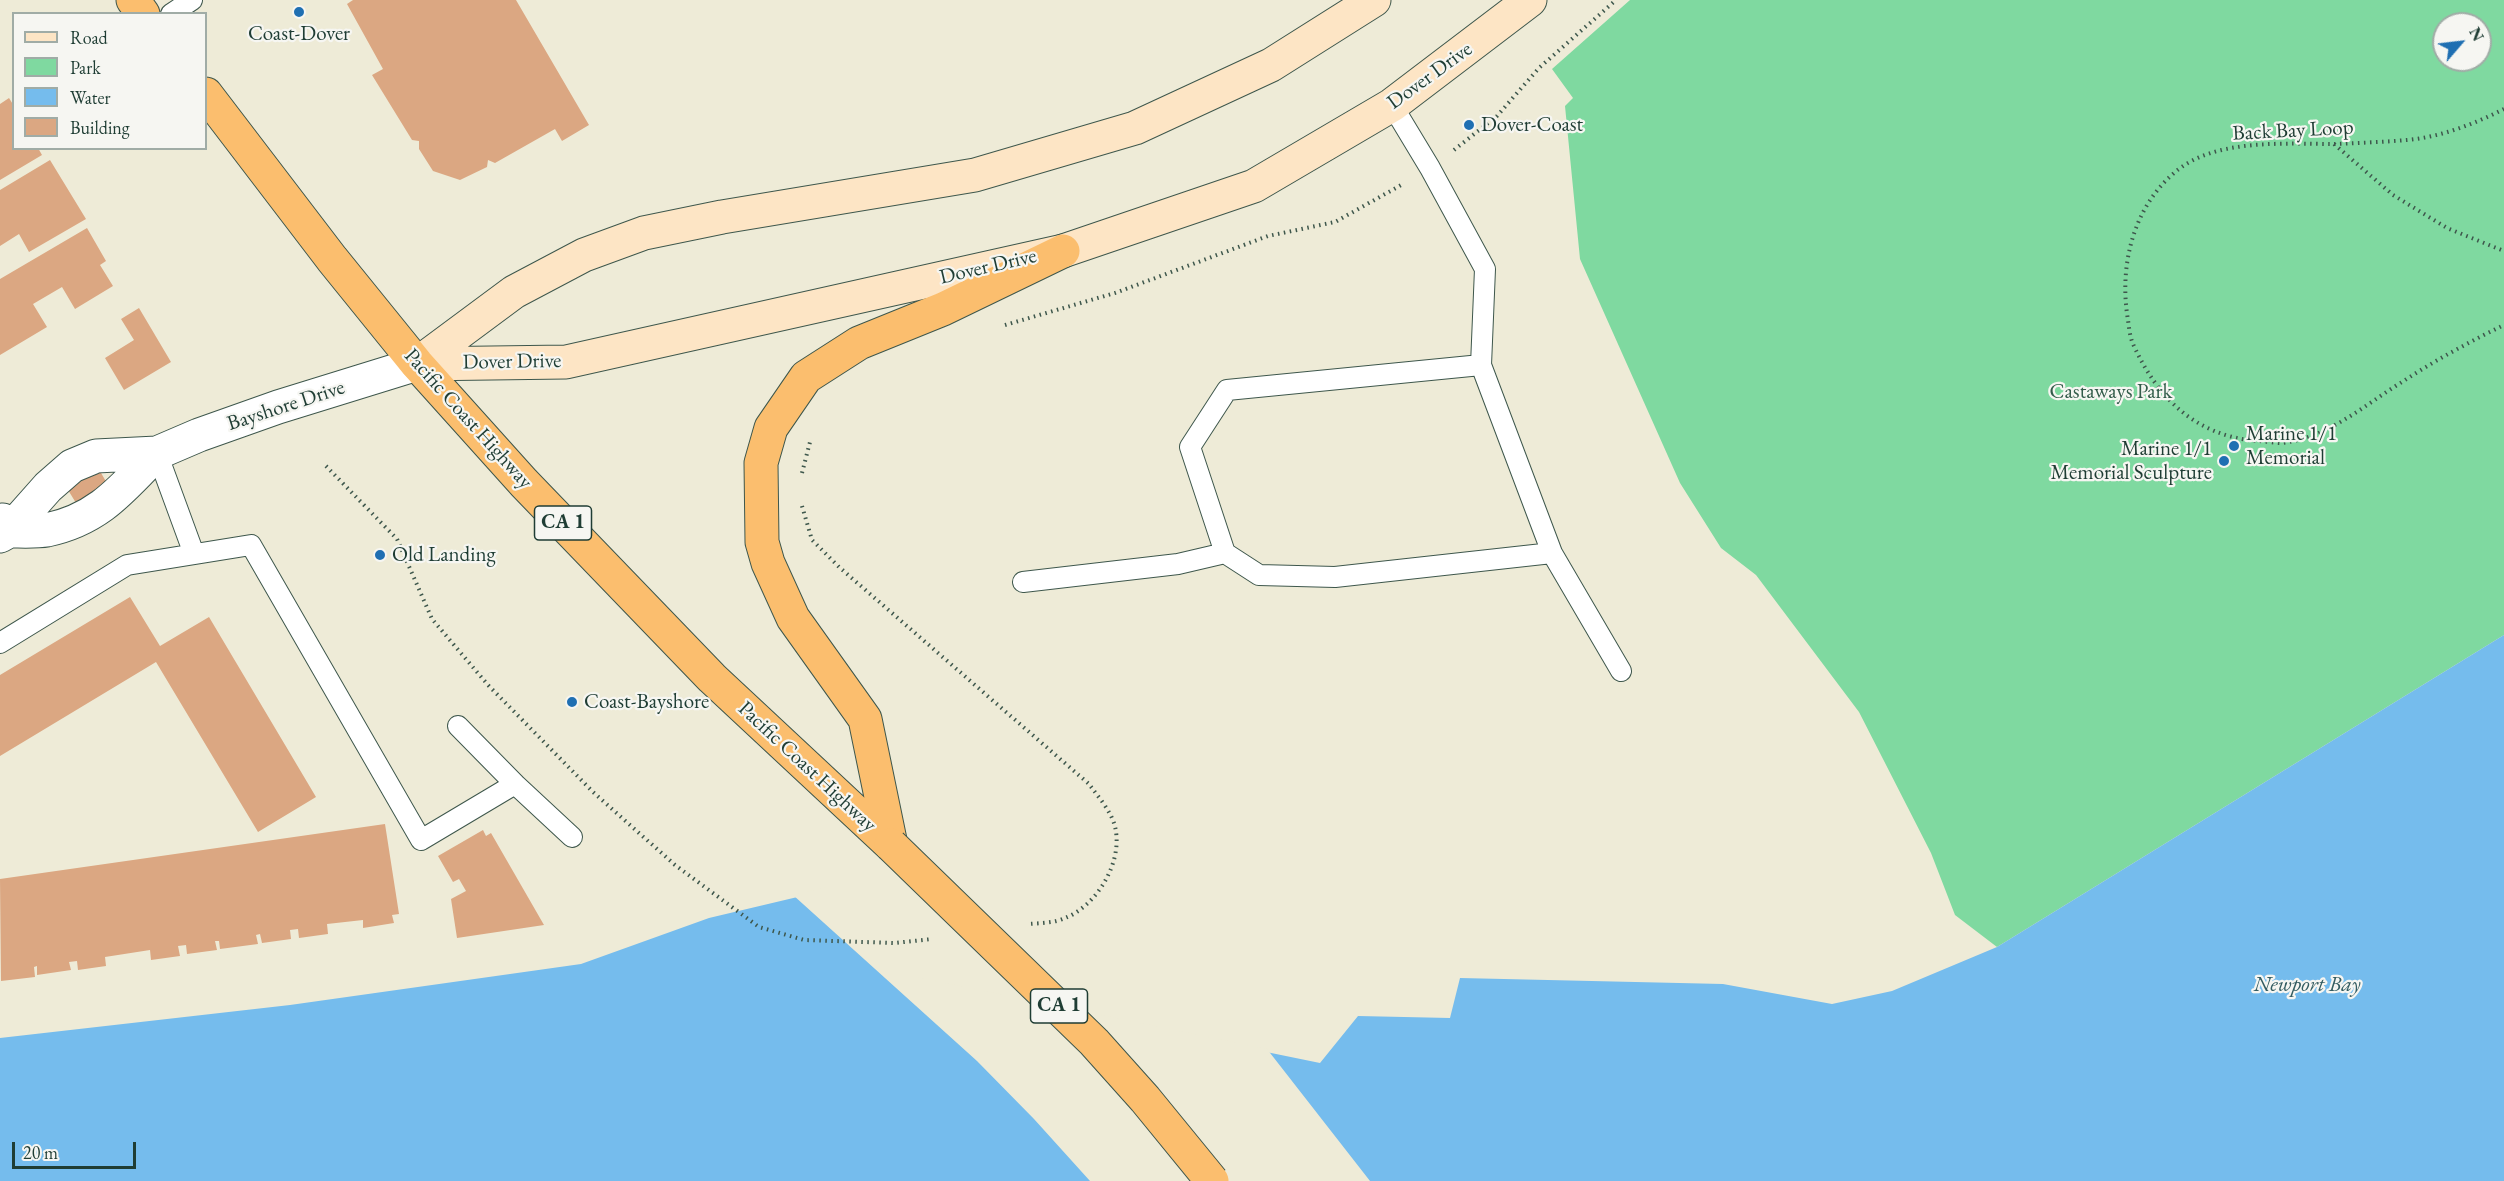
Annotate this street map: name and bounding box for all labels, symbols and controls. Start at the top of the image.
marker: Coast-Dover [292,5,306,19]
legend [12,12,207,150]
north arrow [2432,12,2492,72]
place label: Coast-Dover [248,21,350,47]
text: N [2464,24,2489,45]
text: Road [70,26,108,49]
street label: Dover Drive [1383,37,1477,115]
text: Park [70,56,101,79]
text: Water [70,86,111,109]
place label: Dover-Coast [1481,112,1583,138]
street label: Back Bay Loop [2232,115,2354,147]
text: Building [70,116,130,139]
marker: Dover-Coast [1462,118,1476,132]
street label: Dover Drive [937,244,1039,290]
street label: Pacific Coast Highway [398,344,538,494]
street label: Dover Drive [462,349,562,375]
street label: Bayshore Drive [224,375,348,437]
park label: Castaways Park [2050,379,2172,405]
place label: Marine 1/1 Memorial [2246,421,2337,471]
place label: Marine 1/1 Memorial Sculpture [2051,436,2212,486]
marker: Marine 1/1 Memorial [2227,439,2241,453]
marker: Marine 1/1 Memorial Sculpture [2217,454,2231,468]
road number: CA 1 [534,506,592,540]
place label: Old Landing [392,542,496,568]
marker: Old Landing [373,548,387,562]
place label: Coast-Bayshore [584,689,709,715]
marker: Coast-Bayshore [565,695,579,709]
street label: Pacific Coast Highway [733,696,881,838]
water label: Newport Bay [2253,972,2361,998]
road number: CA 1 [1030,989,1088,1023]
scale bar [15,1130,140,1168]
text: 20 m [23,1141,58,1164]

